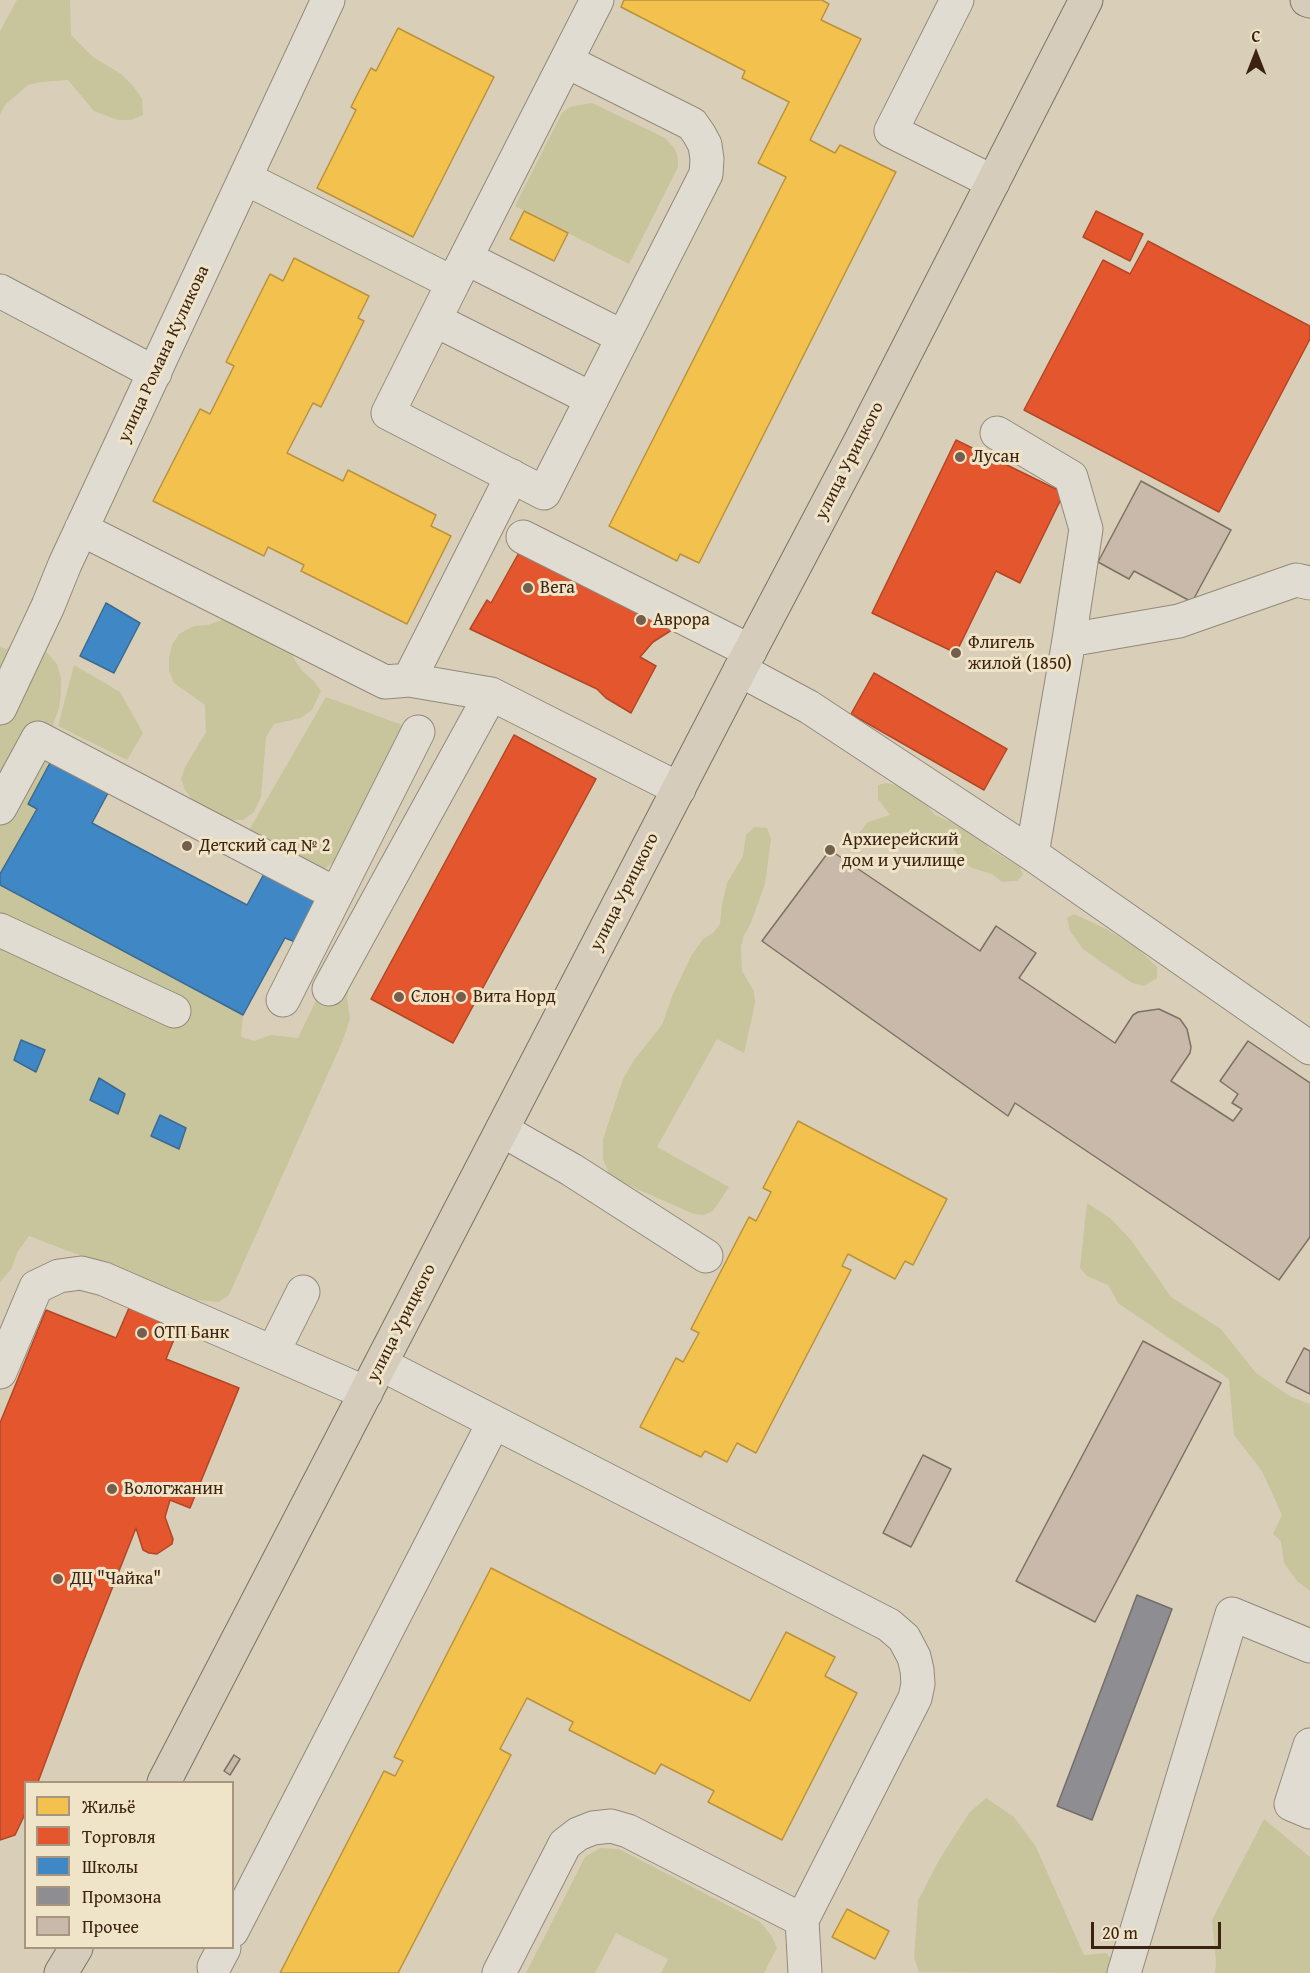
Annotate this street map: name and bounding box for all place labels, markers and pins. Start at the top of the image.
place label: Лусан [972,446,1020,468]
marker: Лусан [953,450,967,464]
place label: Вега [540,577,575,599]
marker: Вега [521,581,535,595]
place label: Аврора [653,609,710,631]
marker: Аврора [634,613,648,627]
place label: Флигель жилой (1850) [968,632,1072,674]
marker: Флигель жилой (1850) [949,646,963,660]
place label: Архиерейский дом и училище [842,829,965,872]
place label: Детский сад № 2 [199,835,330,857]
marker: Детский сад № 2 [180,839,194,853]
marker: Архиерейский дом и училище [823,843,837,857]
place label: Слон [411,986,450,1008]
place label: Вита Норд [473,986,556,1008]
marker: Слон [392,990,406,1004]
marker: Вита Норд [454,990,468,1004]
place label: ОТП Банк [154,1322,229,1344]
marker: ОТП Банк [135,1326,149,1340]
place label: Вологжанин [124,1478,223,1500]
marker: Вологжанин [105,1482,119,1496]
place label: ДЦ "Чайка" [70,1568,161,1590]
marker: ДЦ "Чайка" [51,1572,65,1586]

